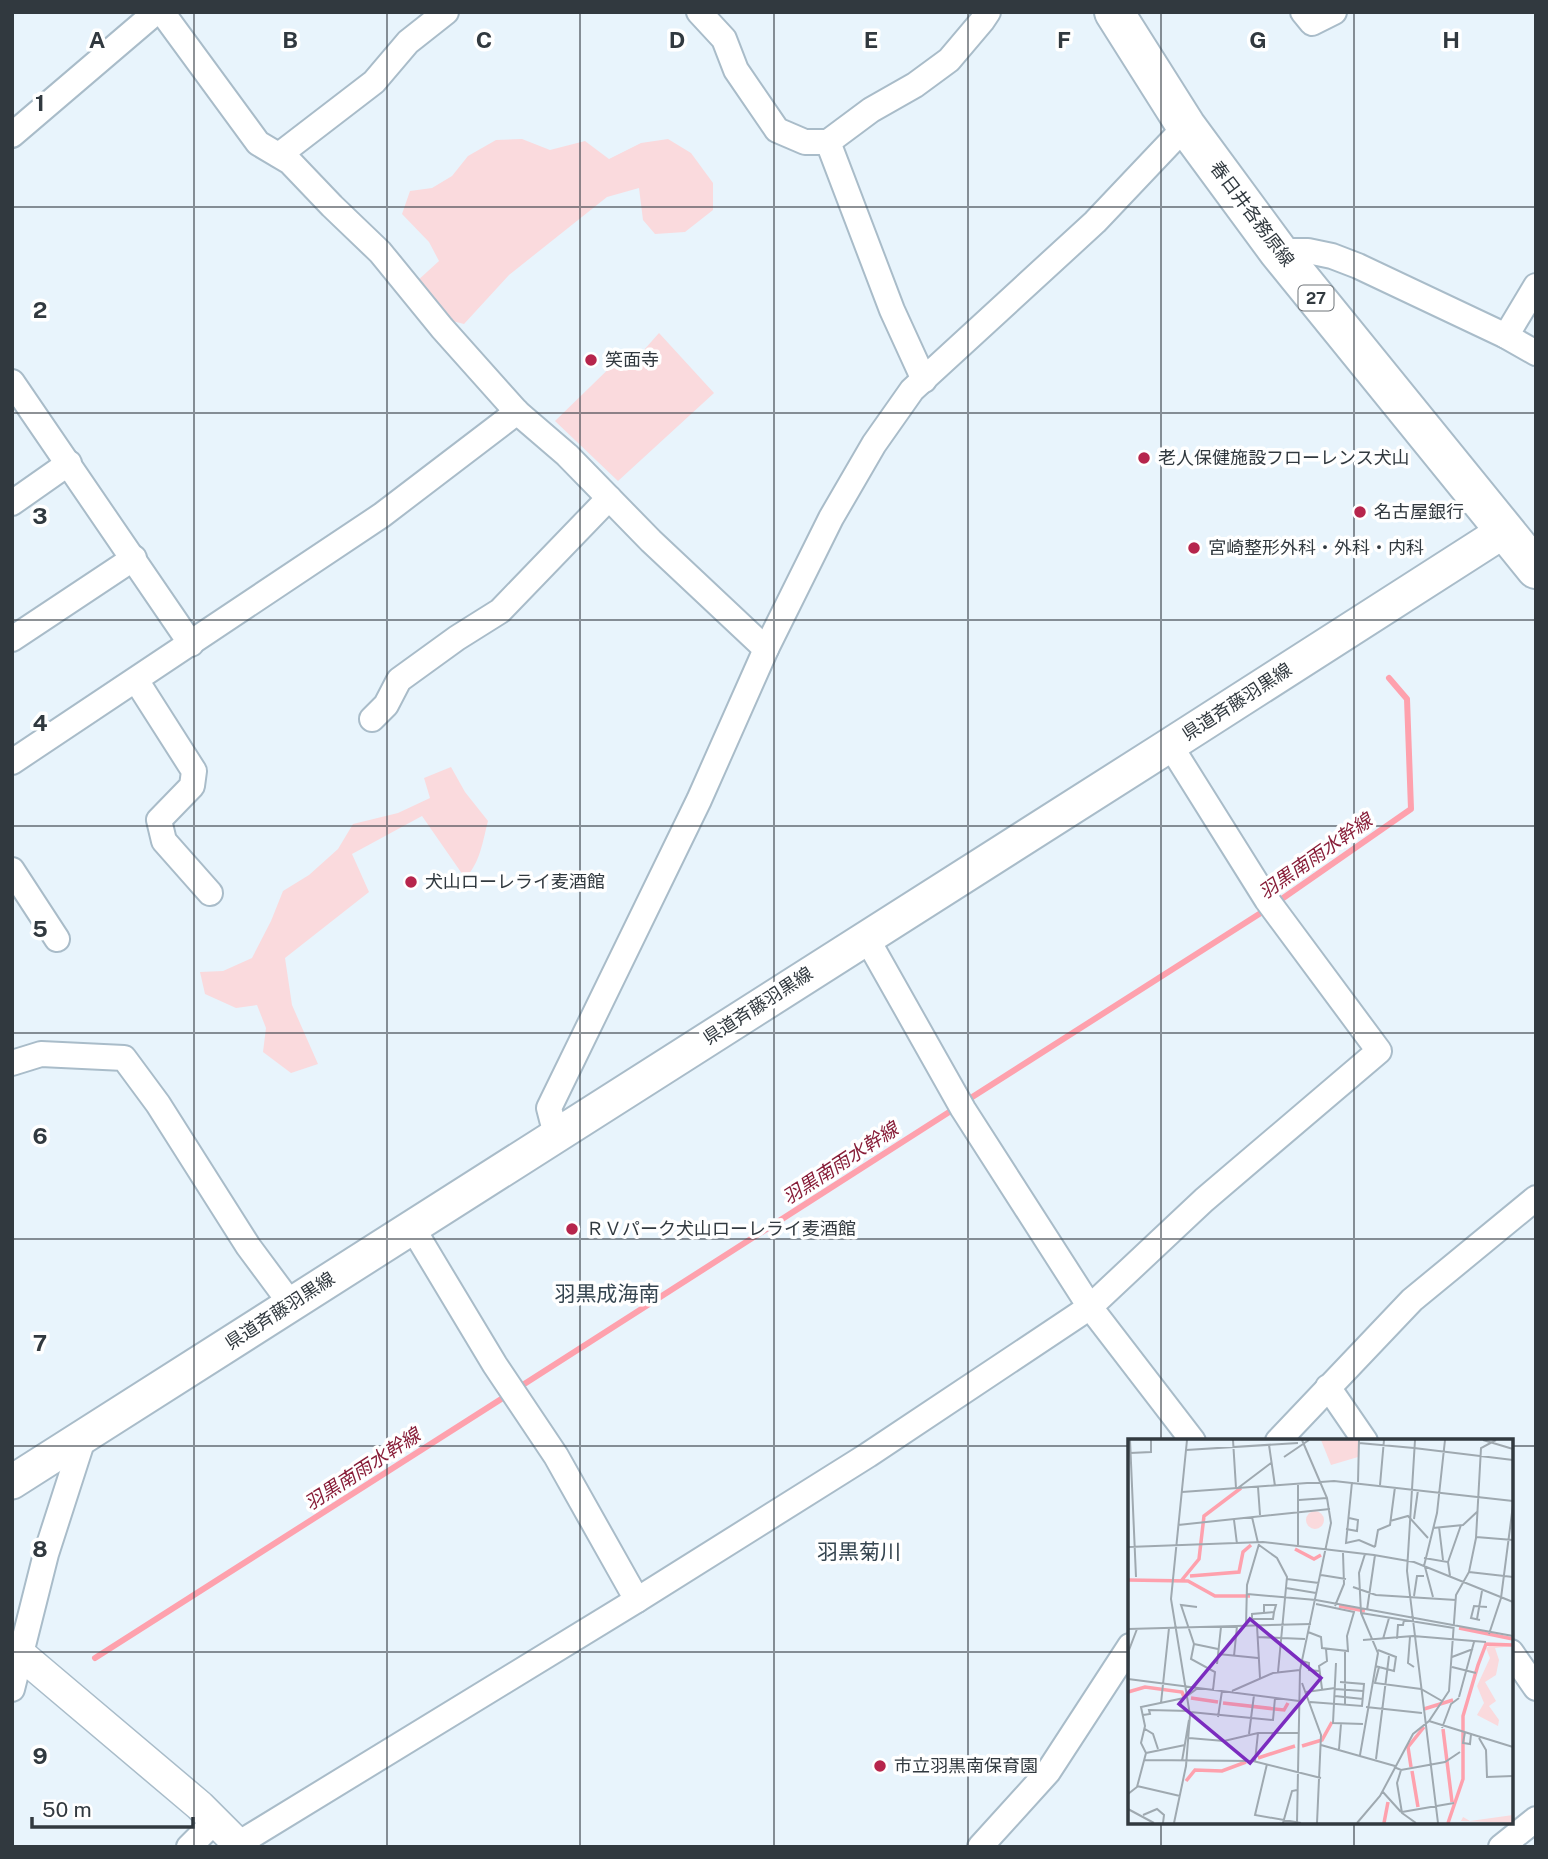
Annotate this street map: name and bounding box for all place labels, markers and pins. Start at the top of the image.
place label: 笑面寺 [605,349,659,370]
marker: 笑面寺 [583,352,599,368]
place label: 老人保健施設フローレンス犬山 [1158,447,1410,468]
marker: 老人保健施設フローレンス犬山 [1136,450,1152,466]
place label: 名古屋銀行 [1374,501,1464,522]
marker: 名古屋銀行 [1352,504,1368,520]
place label: 宮崎整形外科・外科・内科 [1208,537,1424,558]
marker: 宮崎整形外科・外科・内科 [1186,540,1202,556]
place label: 犬山ローレライ麦酒館 [425,871,605,892]
marker: 犬山ローレライ麦酒館 [403,874,419,890]
place label: ＲＶパーク犬山ローレライ麦酒館 [586,1218,856,1239]
marker: ＲＶパーク犬山ローレライ麦酒館 [564,1221,580,1237]
place label: 市立羽黒南保育園 [894,1755,1038,1776]
marker: 市立羽黒南保育園 [872,1758,888,1774]

